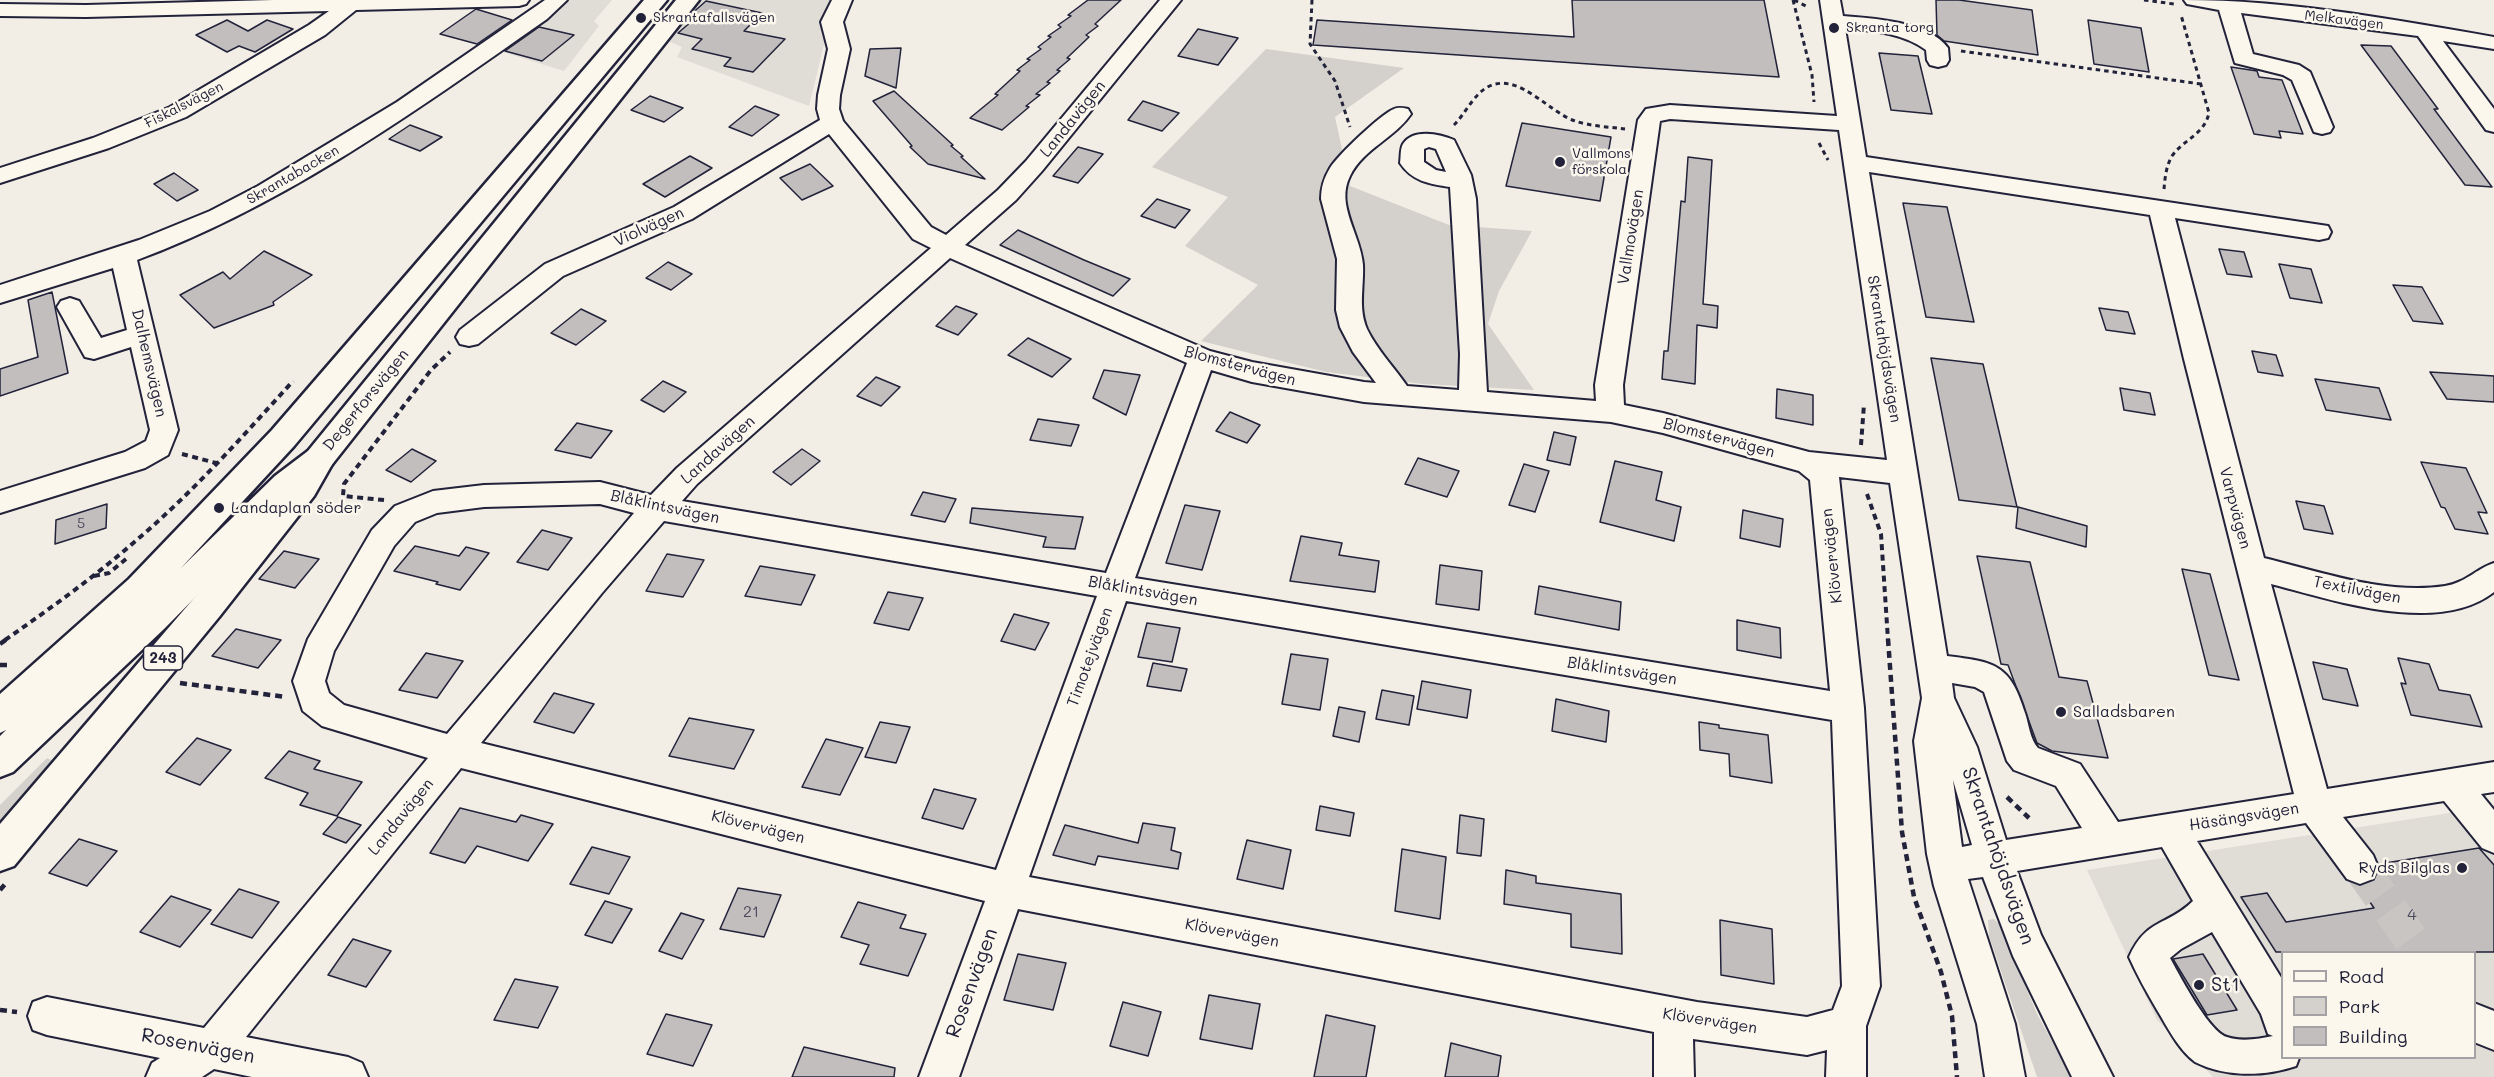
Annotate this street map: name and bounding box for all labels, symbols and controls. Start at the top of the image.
street label: Melkavägen [2303,7,2385,33]
place label: Skrantafallsvägen [653,10,775,26]
marker: Skrantafallsvägen [634,11,648,25]
place label: Skranta torg [1846,20,1934,36]
marker: Skranta torg [1827,21,1841,35]
street label: Landavägen [1036,77,1110,161]
street label: Fiskalsvägen [142,78,226,132]
street label: Skrantabacken [244,142,342,208]
place label: Vallmons förskola [1572,146,1631,178]
marker: Vallmons förskola [1553,155,1567,169]
street label: Vallmovägen [1614,188,1648,286]
street label: Violvägen [611,203,687,251]
street label: Skrantahöjdsvägen [1863,274,1905,424]
street label: Dalhemsvägen [127,307,171,419]
street label: Blomstervägen [1182,342,1298,390]
street label: Degerforsvägen [319,345,413,455]
street label: Landavägen [677,412,759,488]
street label: Blomstervägen [1661,414,1777,462]
street label: Varpvägen [2215,465,2255,551]
street label: Blåklintsvägen [609,486,721,528]
place label: Landaplan söder [231,498,362,518]
marker: Landaplan söder [212,501,226,515]
street label: Klövervägen [1817,508,1847,604]
house number: 5 [77,516,85,532]
street label: Blåklintsvägen [1087,572,1199,610]
street label: Textilvägen [2312,572,2402,608]
street label: Timotejvägen [1063,605,1117,709]
road number: 243 [144,646,182,670]
street label: Blåklintsvägen [1566,653,1678,689]
place label: Salladsbaren [2073,702,2175,722]
marker: Salladsbaren [2054,705,2068,719]
street label: Skrantahöjdsvägen [1956,764,2040,948]
street label: Landavägen [364,775,438,859]
street label: Häsängsvägen [2188,799,2300,835]
street label: Klövervägen [709,806,807,848]
place label: Ryds Bilglas [2358,858,2450,878]
marker: Ryds Bilglas [2455,861,2469,875]
house number: 21 [743,902,759,922]
house number: 4 [2407,905,2417,925]
street label: Klövervägen [1183,914,1281,952]
street label: Rosenvägen [941,925,1003,1041]
legend [2281,951,2476,1059]
text: Road [2339,964,2384,988]
place label: St1 [2211,973,2240,997]
marker: St1 [2192,978,2206,992]
text: Park [2339,994,2380,1018]
street label: Klövervägen [1661,1004,1759,1038]
street label: Rosenvägen [139,1023,257,1069]
text: Building [2339,1024,2407,1048]

